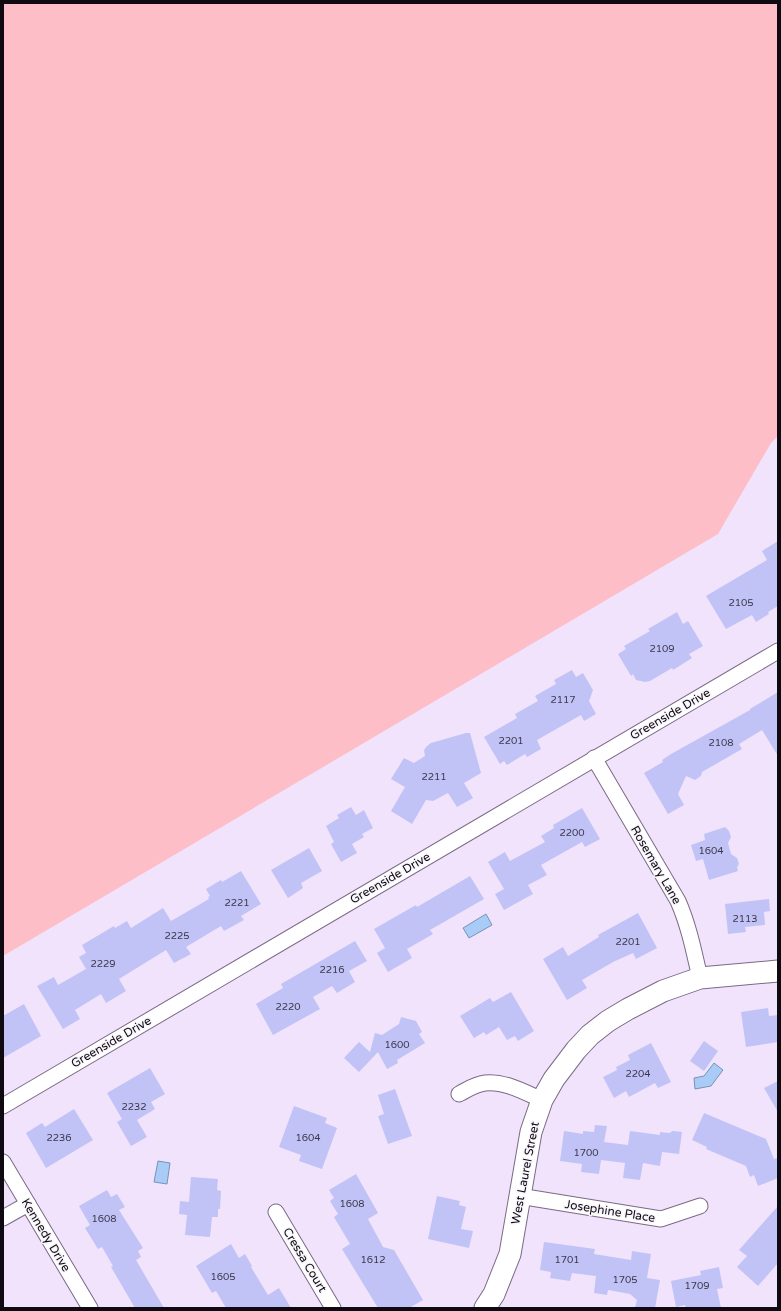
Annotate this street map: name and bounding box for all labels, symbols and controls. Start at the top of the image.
house number: 2105 [728,597,754,609]
house number: 2109 [649,643,675,655]
street label: Greenside Drive [627,685,713,743]
house number: 2117 [550,694,576,706]
house number: 2201 [498,735,524,747]
house number: 2108 [708,737,734,749]
house number: 2211 [421,771,447,783]
street label: Rosemary Lane [628,823,684,907]
house number: 2200 [559,827,585,839]
house number: 1604 [698,845,724,857]
street label: Greenside Drive [347,849,433,907]
house number: 2221 [224,897,250,909]
house number: 2113 [732,913,758,925]
house number: 2225 [164,930,190,942]
house number: 2201 [615,936,641,948]
house number: 2229 [90,958,116,970]
house number: 2216 [319,964,345,976]
house number: 2220 [275,1001,301,1013]
street label: Greenside Drive [68,1013,154,1071]
house number: 1600 [384,1039,410,1051]
house number: 2204 [625,1068,651,1080]
house number: 2232 [121,1101,147,1113]
street label: West Laurel Street [508,1120,542,1226]
house number: 2236 [46,1132,72,1144]
house number: 1604 [295,1132,321,1144]
house number: 1700 [573,1147,599,1159]
street label: Kennedy Drive [19,1196,73,1274]
street label: Josephine Place [564,1197,656,1225]
house number: 1608 [339,1198,365,1210]
house number: 1608 [91,1213,117,1225]
street label: Cressa Court [280,1225,330,1295]
house number: 1612 [360,1254,386,1266]
house number: 1701 [554,1254,580,1266]
house number: 1605 [210,1271,236,1283]
house number: 1705 [612,1274,638,1286]
house number: 1709 [684,1280,710,1292]

